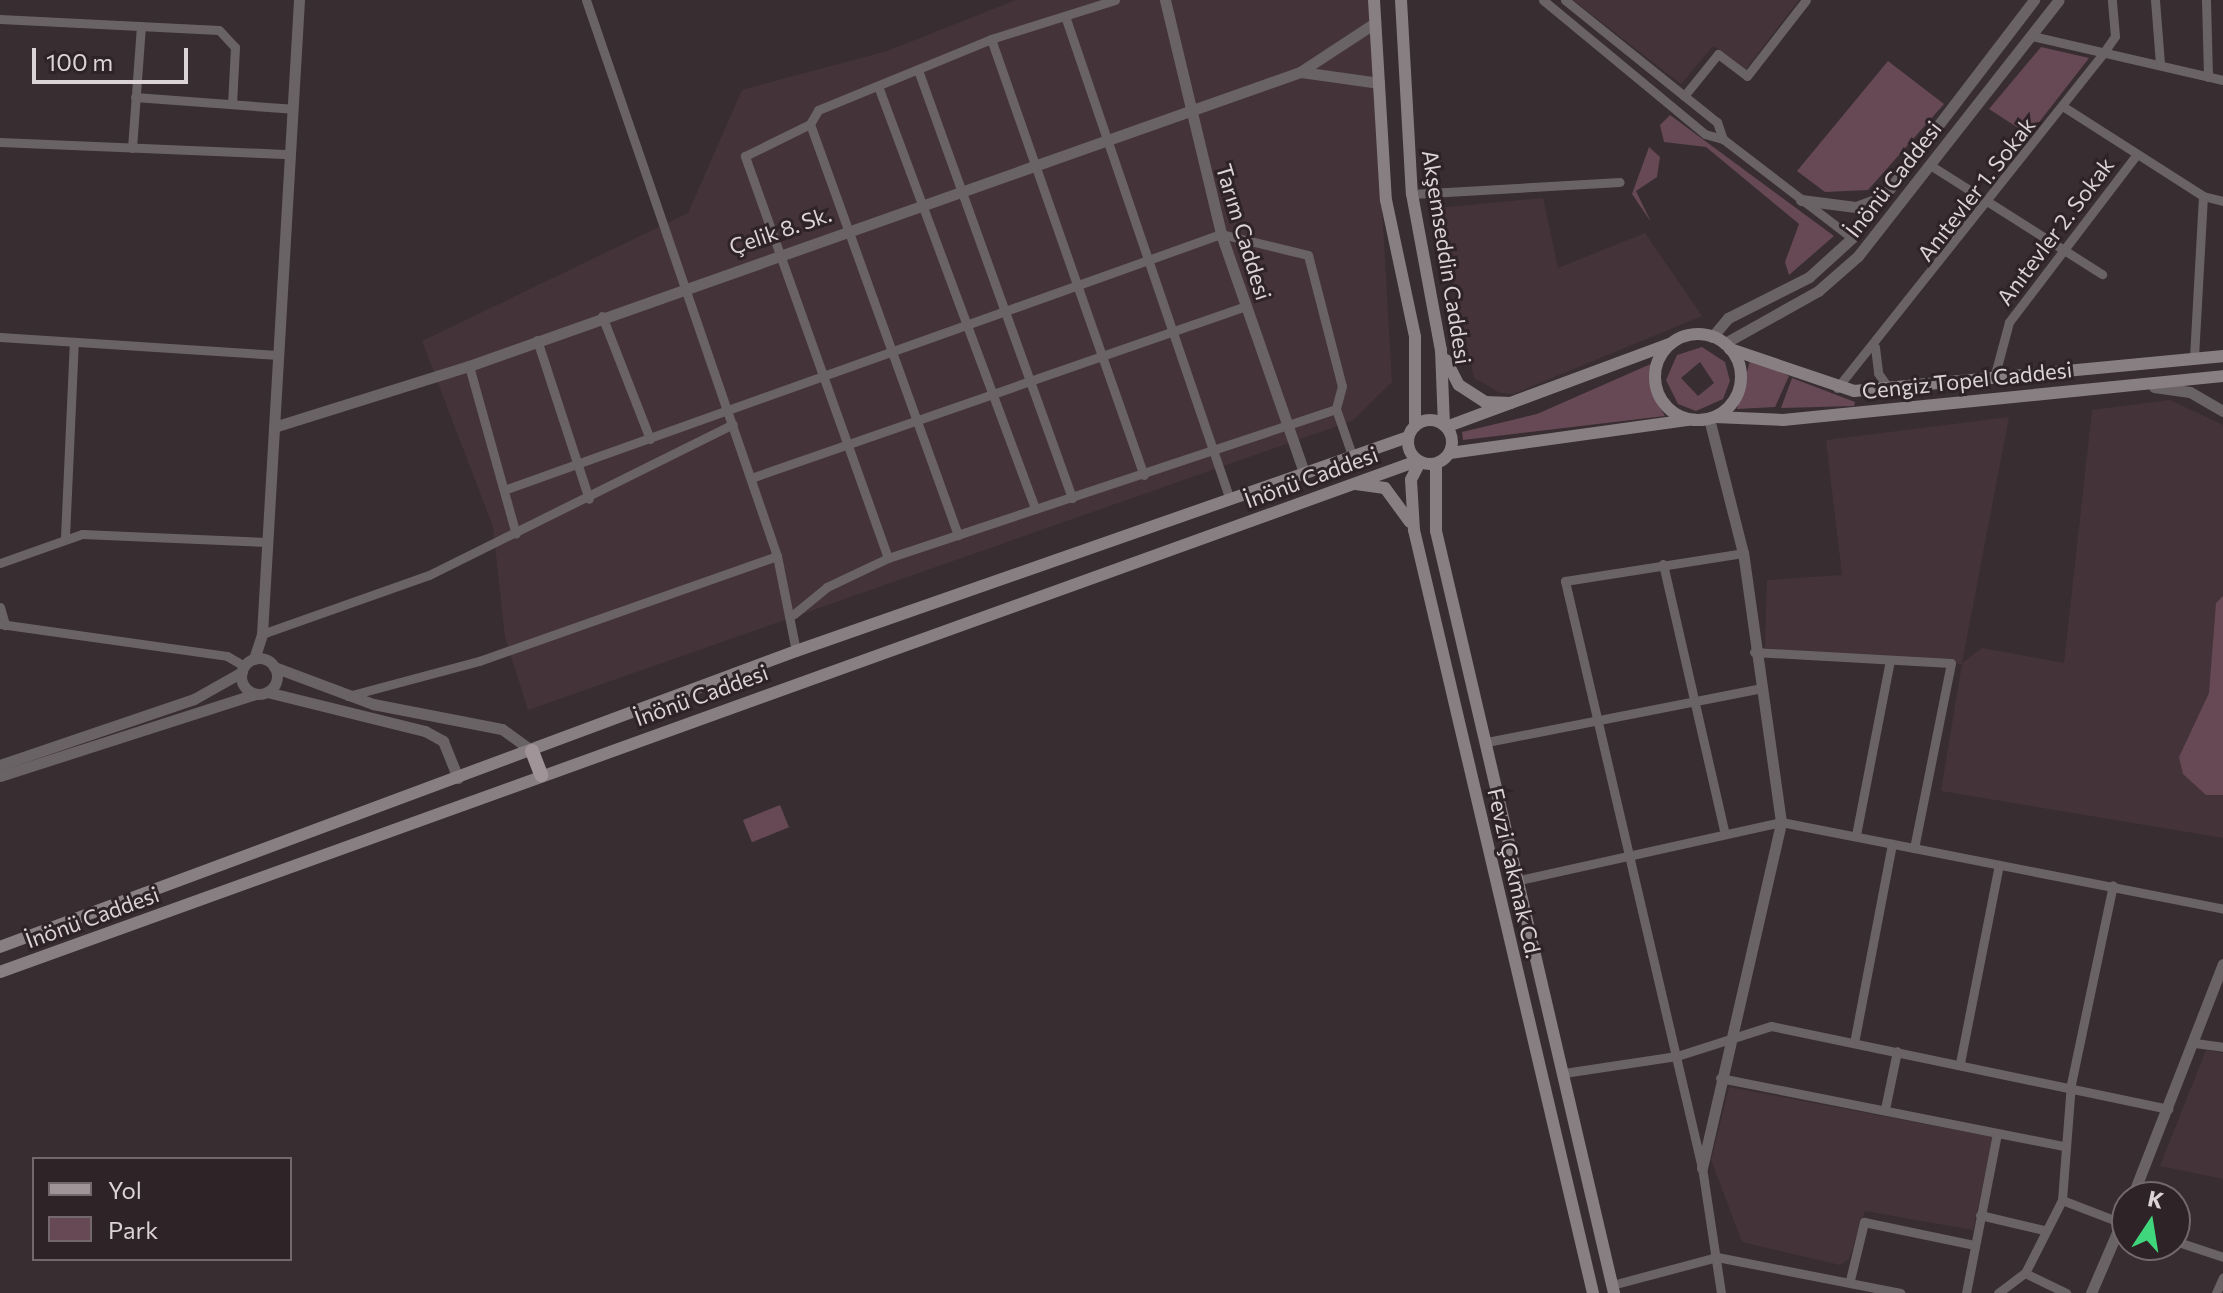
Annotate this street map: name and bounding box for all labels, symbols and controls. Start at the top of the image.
scale bar [36,32,192,82]
text: 100 m [46,47,113,76]
street label: Anıtevler 1. Sokak [1912,112,2040,266]
street label: İnönü Caddesi [1839,116,1947,242]
street label: Akşemseddin Caddesi [1417,148,1477,366]
street label: Anıtevler 2. Sokak [1991,152,2119,310]
street label: Tarım Caddesi [1211,161,1277,303]
street label: Çelik 8. Sk. [725,200,835,260]
street label: Cengiz Topel Caddesi [1861,356,2073,404]
street label: İnönü Caddesi [1241,441,1381,513]
street label: İnönü Caddesi [631,659,771,731]
street label: Fevzi Çakmak Cd. [1483,785,1547,961]
street label: İnönü Caddesi [22,881,162,953]
legend [32,1157,292,1261]
text: Yol [108,1175,142,1204]
north arrow [2111,1181,2191,1261]
text: K [2145,1184,2166,1214]
text: Park [108,1215,158,1244]

